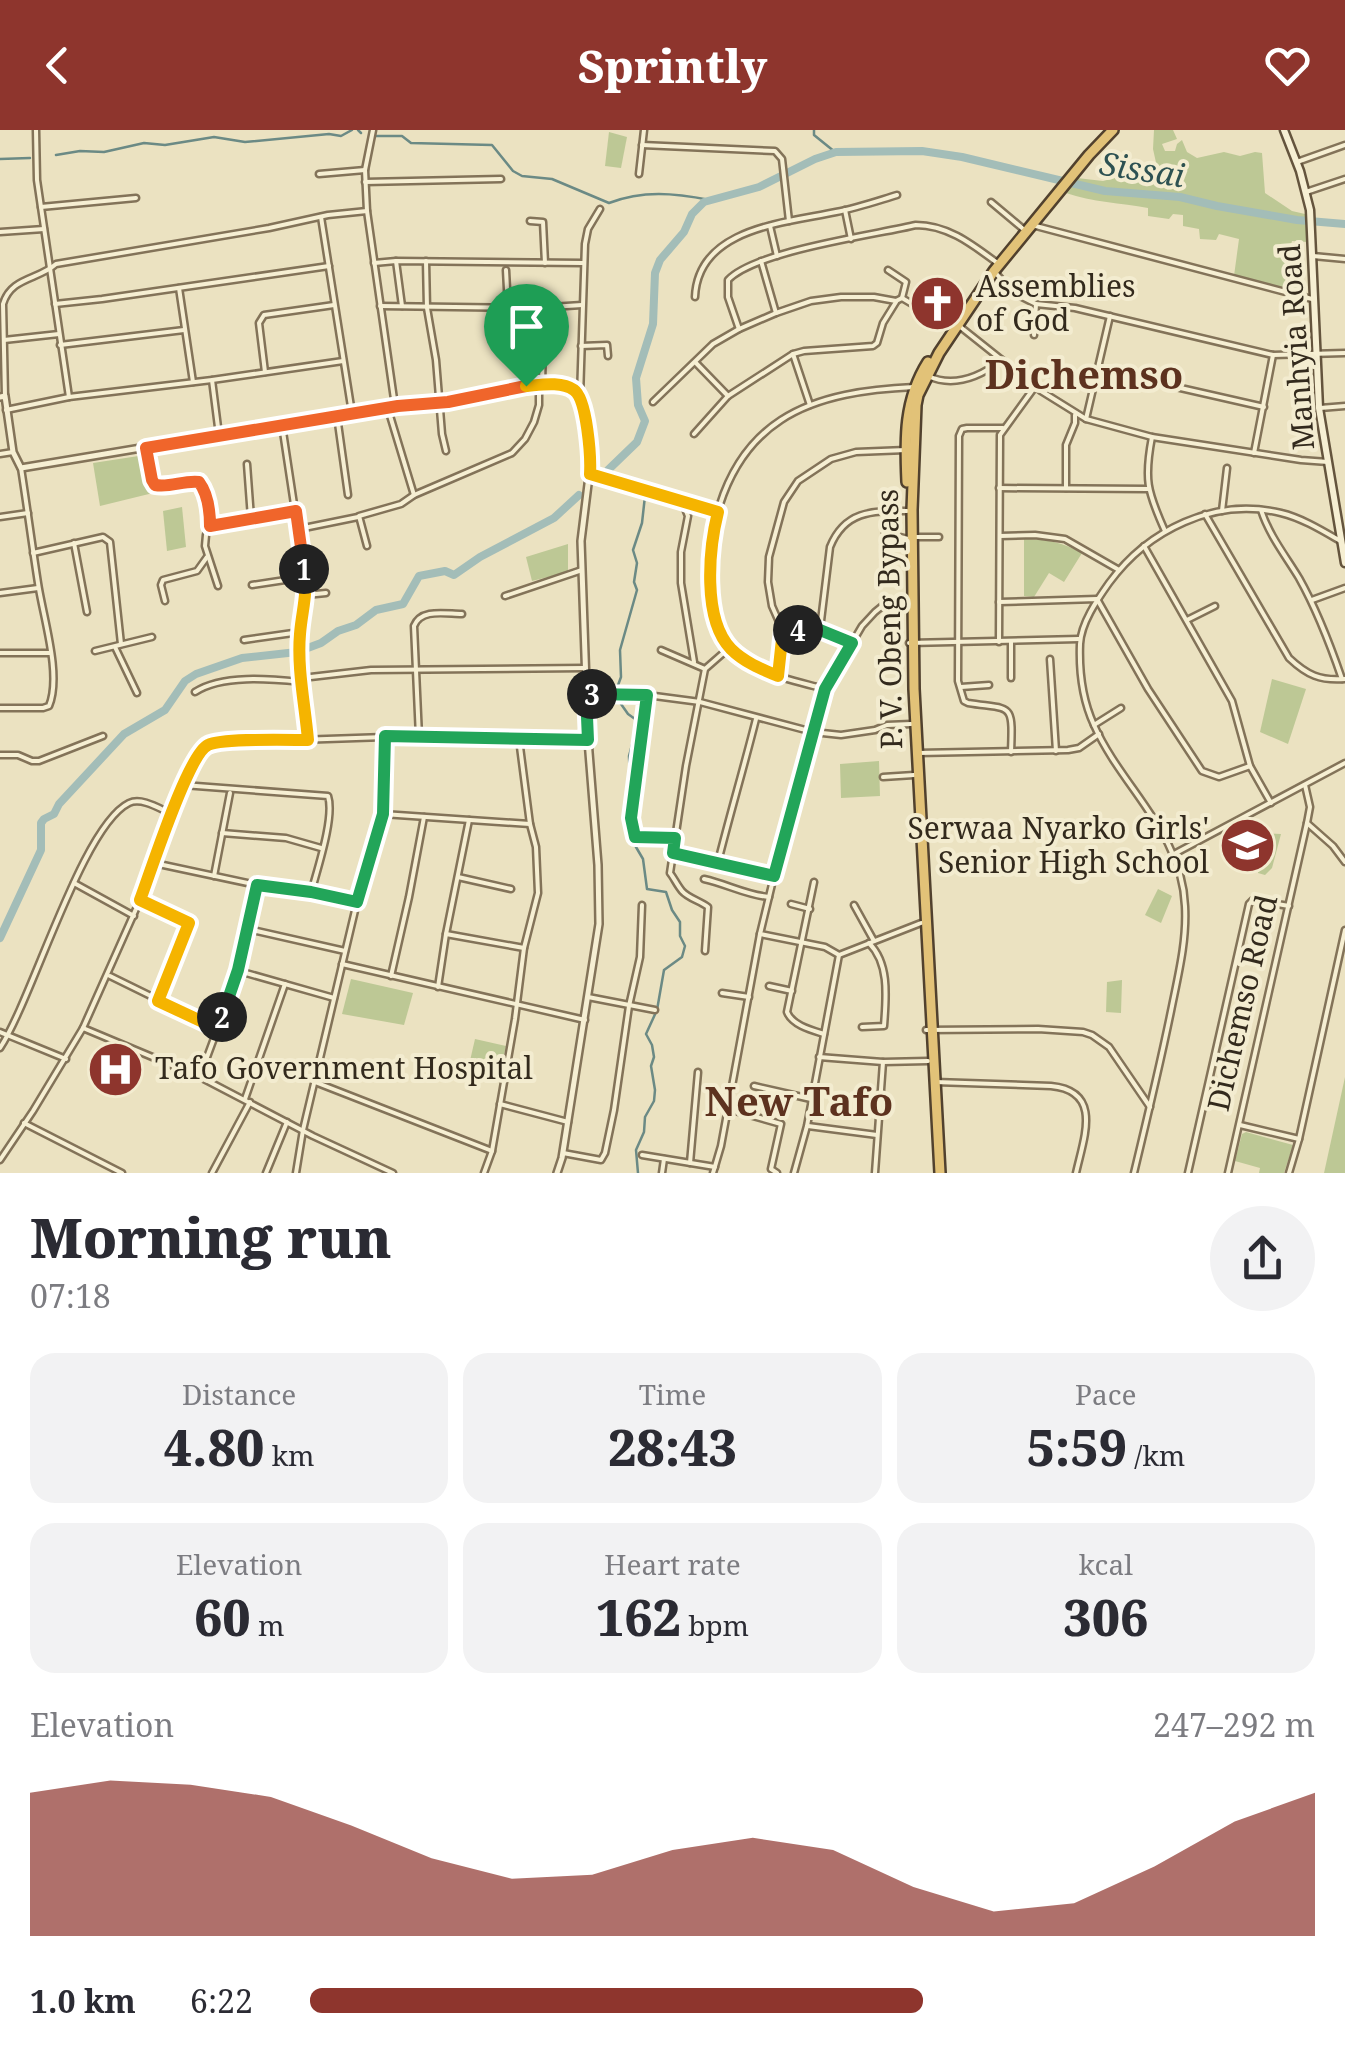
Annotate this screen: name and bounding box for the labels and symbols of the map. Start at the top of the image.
water label: Sissai [1097,141,1188,196]
street label: Manhyia Road [1268,243,1323,451]
place label: Assemblies of God [976,265,1136,340]
church icon: Assemblies of God [907,274,967,334]
pin [484,284,569,387]
district label: Dichemso [985,346,1183,401]
street label: P. V. Obeng Bypass [866,488,911,750]
pin: 1 [279,544,329,594]
pin: 4 [773,605,823,655]
pin: 3 [567,669,617,719]
place label: Serwaa Nyarko Girls' Senior High School [908,807,1209,882]
school or university icon: Serwaa Nyarko Girls' Senior High School [1218,816,1278,876]
street label: Dichemso Road [1197,891,1286,1115]
pin: 2 [197,992,247,1042]
hospital icon: Tafo Government Hospital [86,1039,146,1099]
place label: Tafo Government Hospital [155,1047,533,1088]
district label: New Tafo [705,1073,893,1128]

